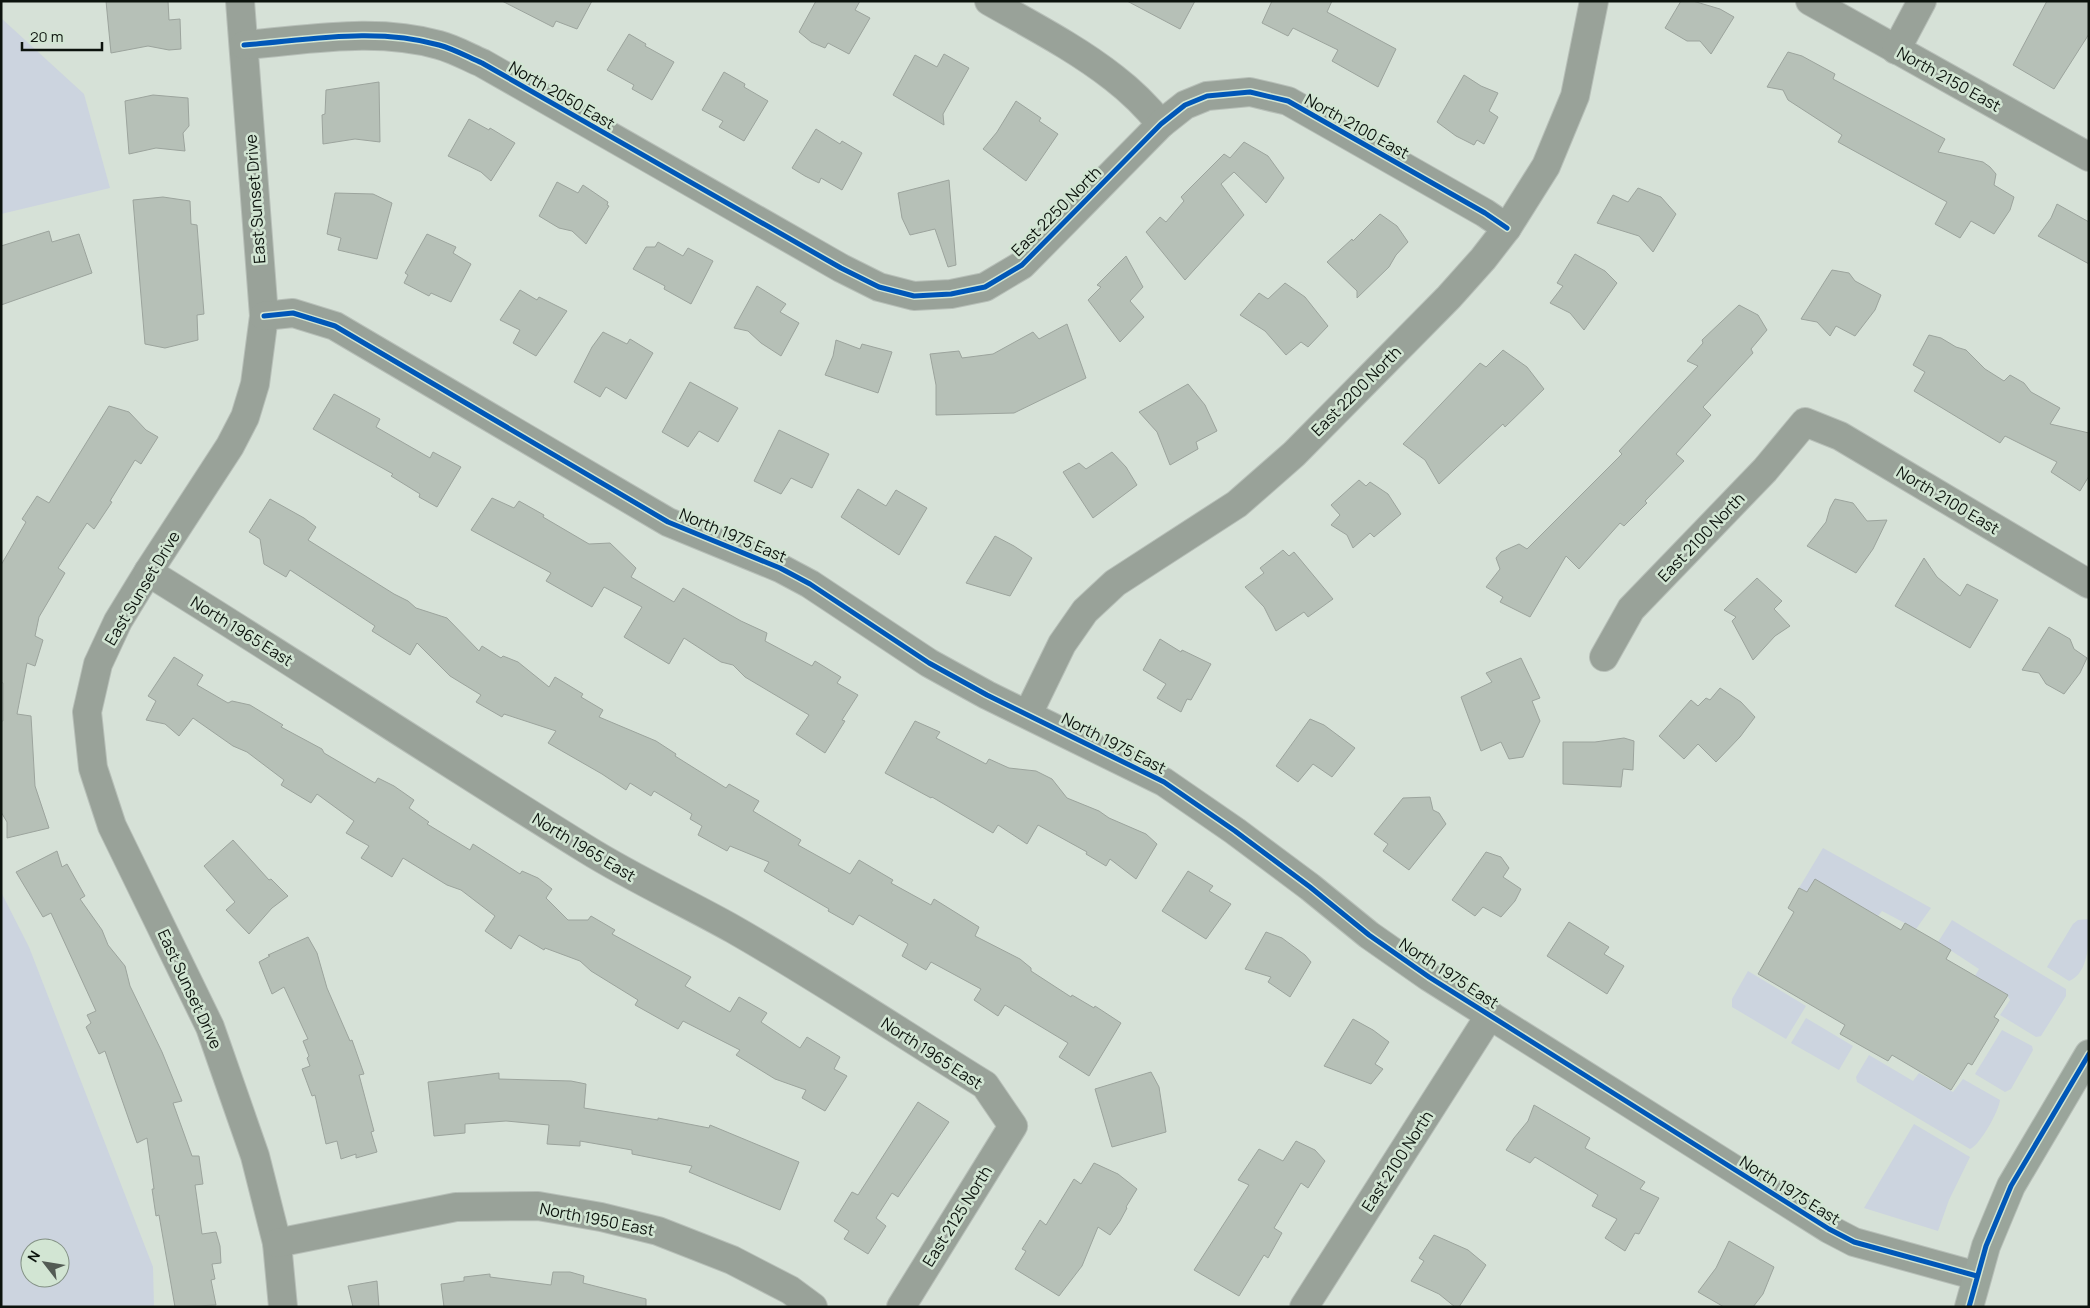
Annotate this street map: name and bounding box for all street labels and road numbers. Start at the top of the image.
street label: North 2150 East [1893,41,2005,117]
street label: North 2050 East [505,56,619,134]
street label: North 2100 East [1301,88,1413,164]
street label: East Sunset Drive [240,134,270,264]
street label: East 2250 North [1006,161,1106,261]
street label: East 2200 North [1306,341,1406,441]
street label: North 2100 East [1893,461,2003,539]
street label: East 2100 North [1653,488,1749,586]
street label: North 1975 East [676,502,790,568]
street label: East Sunset Drive [99,527,185,649]
street label: North 1965 East [187,591,297,671]
street label: North 1975 East [1058,707,1170,779]
street label: North 1965 East [528,808,640,886]
street label: East Sunset Drive [153,926,227,1052]
street label: North 1975 East [1395,933,1503,1013]
street label: North 1965 East [877,1012,987,1094]
street label: East 2100 North [1356,1106,1438,1216]
street label: North 1975 East [1736,1150,1844,1230]
street label: East 2125 North [917,1161,997,1271]
street label: North 1950 East [538,1197,656,1241]

